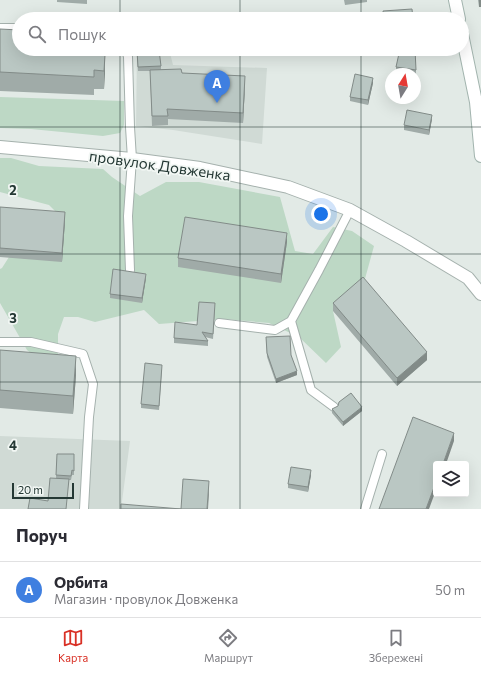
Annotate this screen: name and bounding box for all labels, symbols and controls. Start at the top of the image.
search box [12,12,469,56]
icon: search [26,23,48,45]
text: Пошук [58,25,106,43]
north arrow [385,68,421,104]
pin: A [204,70,230,103]
street label: провулок Довженка [88,146,232,184]
text: 2 [9,182,17,198]
your location [311,204,331,224]
text: 3 [9,310,17,326]
text: 4 [9,437,17,453]
map controls [433,461,469,497]
button: layers [433,461,469,497]
scale bar [12,481,74,500]
text: 20 m [18,483,43,496]
text: Поруч [16,525,67,546]
text: Орбита [54,573,108,591]
text: A [24,582,34,598]
text: 50 m [435,582,465,598]
text: Магазин · провулок Довженка [54,591,238,607]
tab: Карта [58,627,88,664]
tab: Маршрут [204,627,253,664]
tab: Збережені [369,627,423,664]

